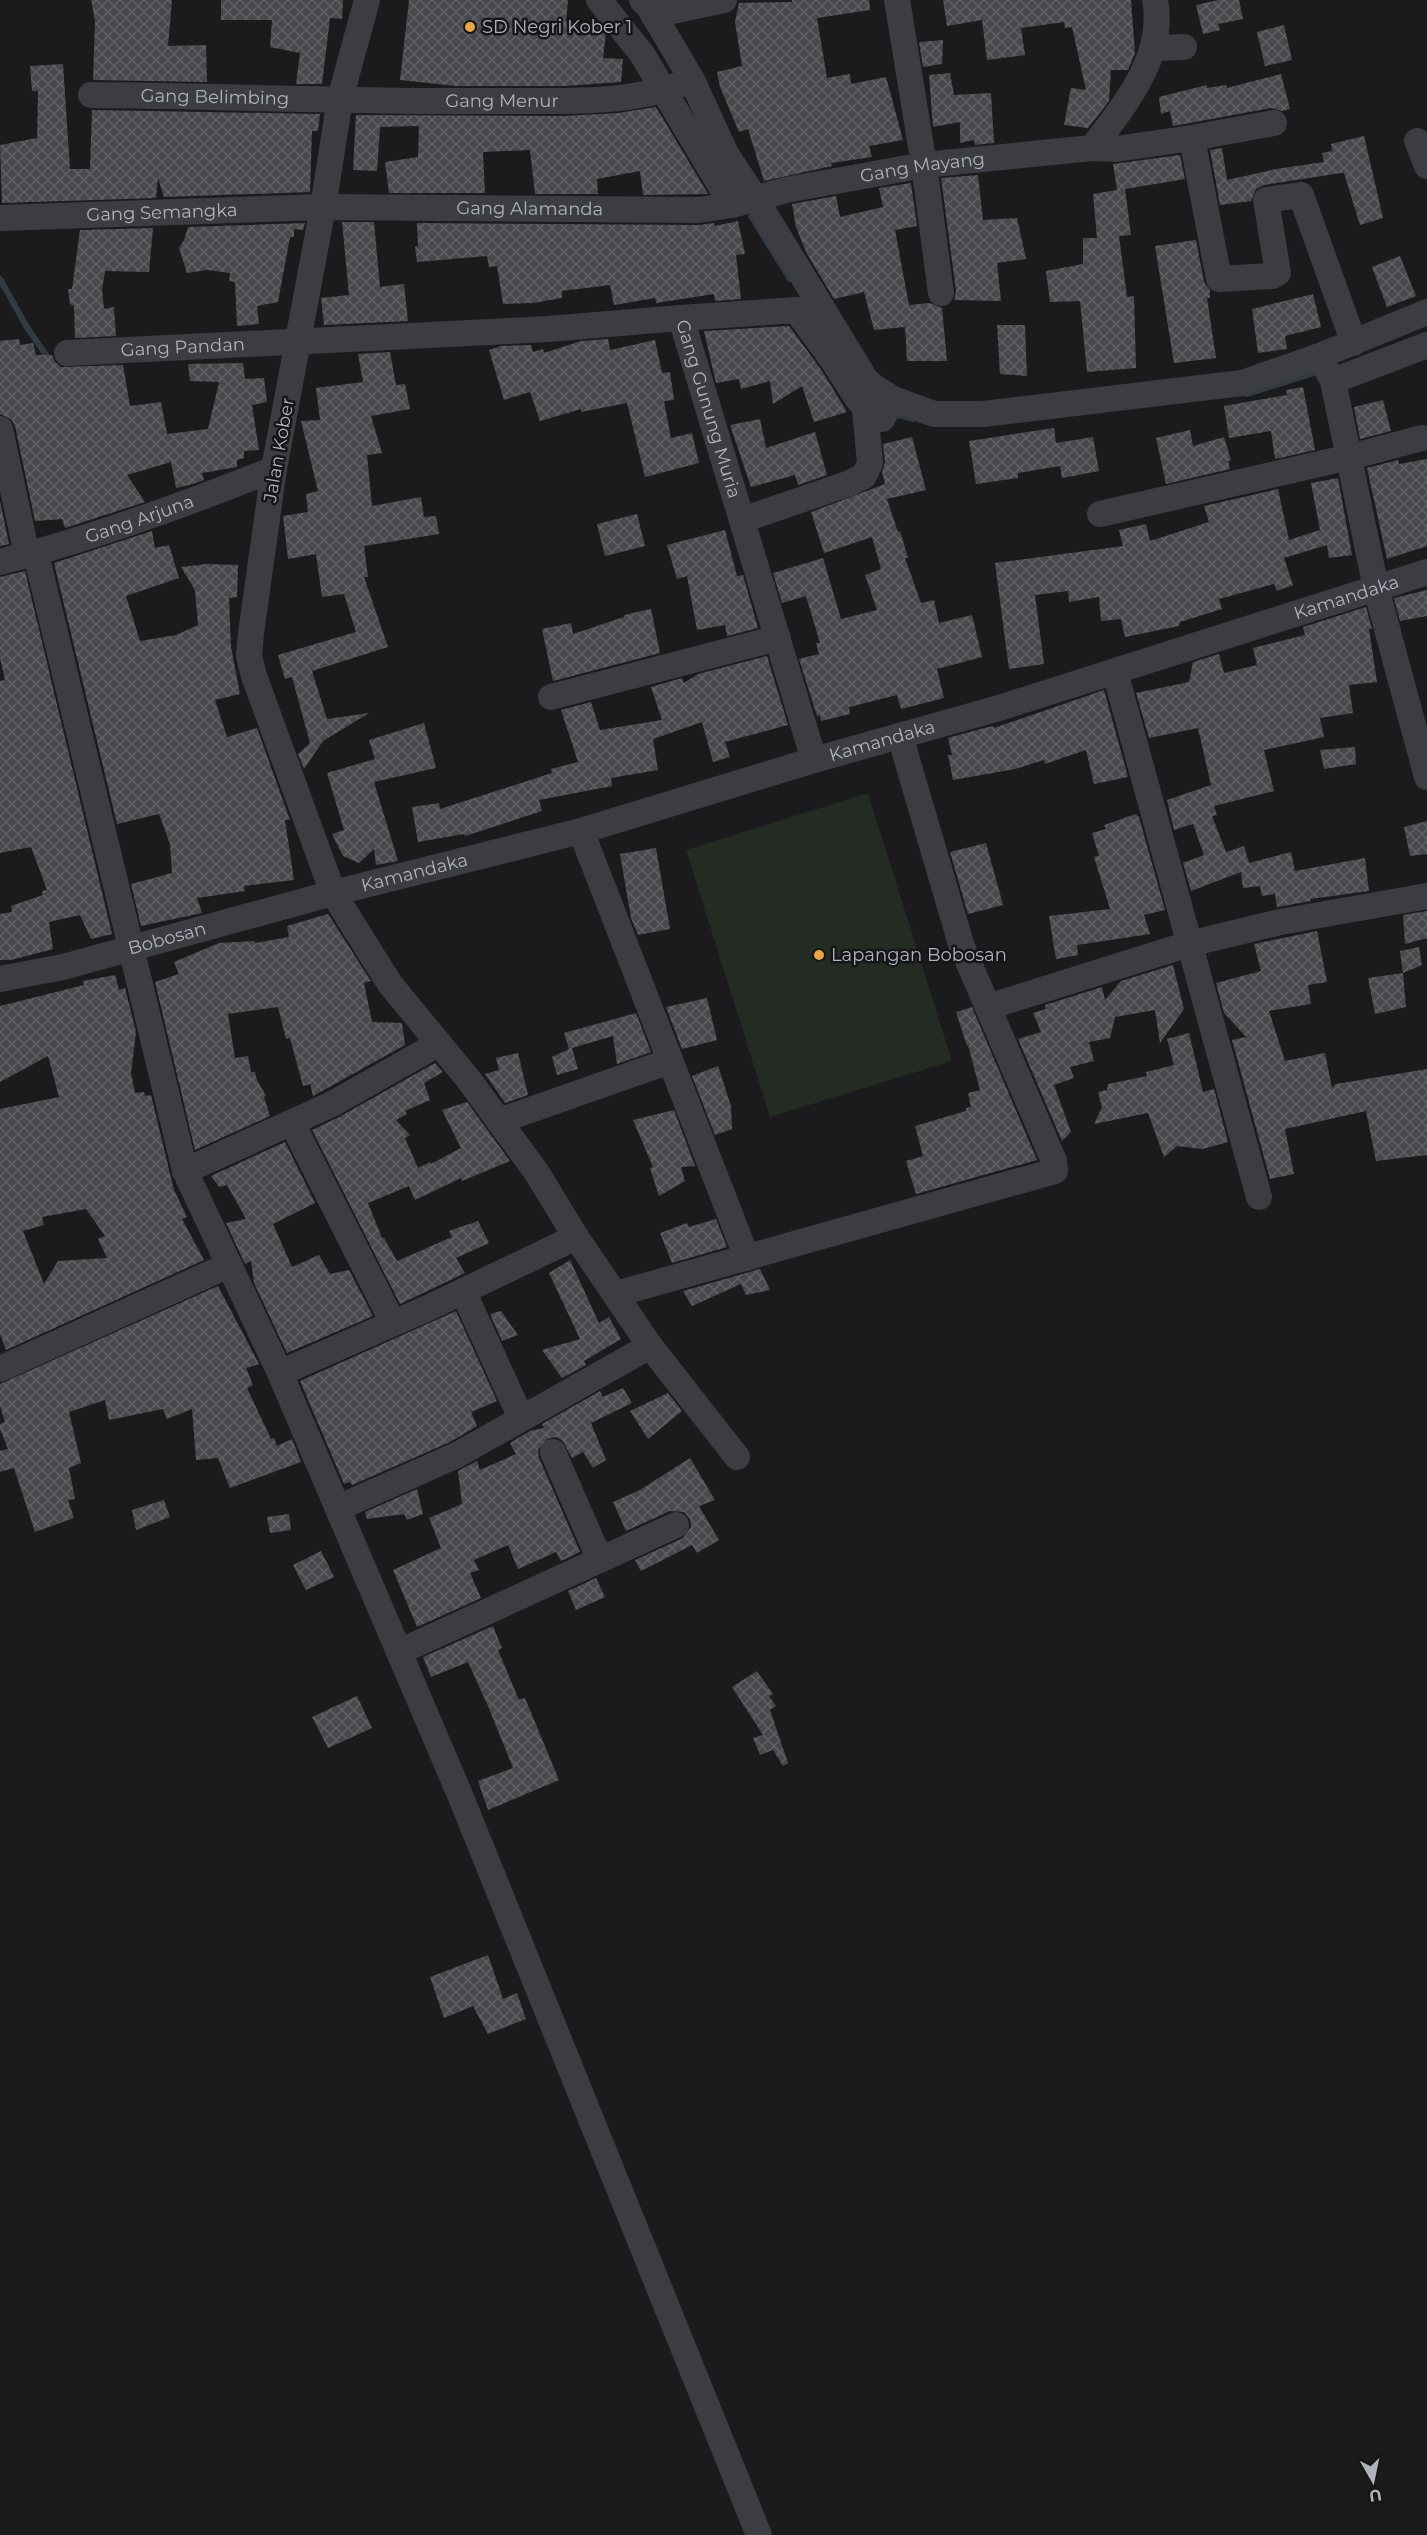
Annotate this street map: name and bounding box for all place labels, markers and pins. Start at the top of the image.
place label: SD Negri Kober 1 [482,16,632,38]
marker: SD Negri Kober 1 [463,20,477,34]
place label: Lapangan Bobosan [831,944,1007,966]
marker: Lapangan Bobosan [812,948,826,962]

